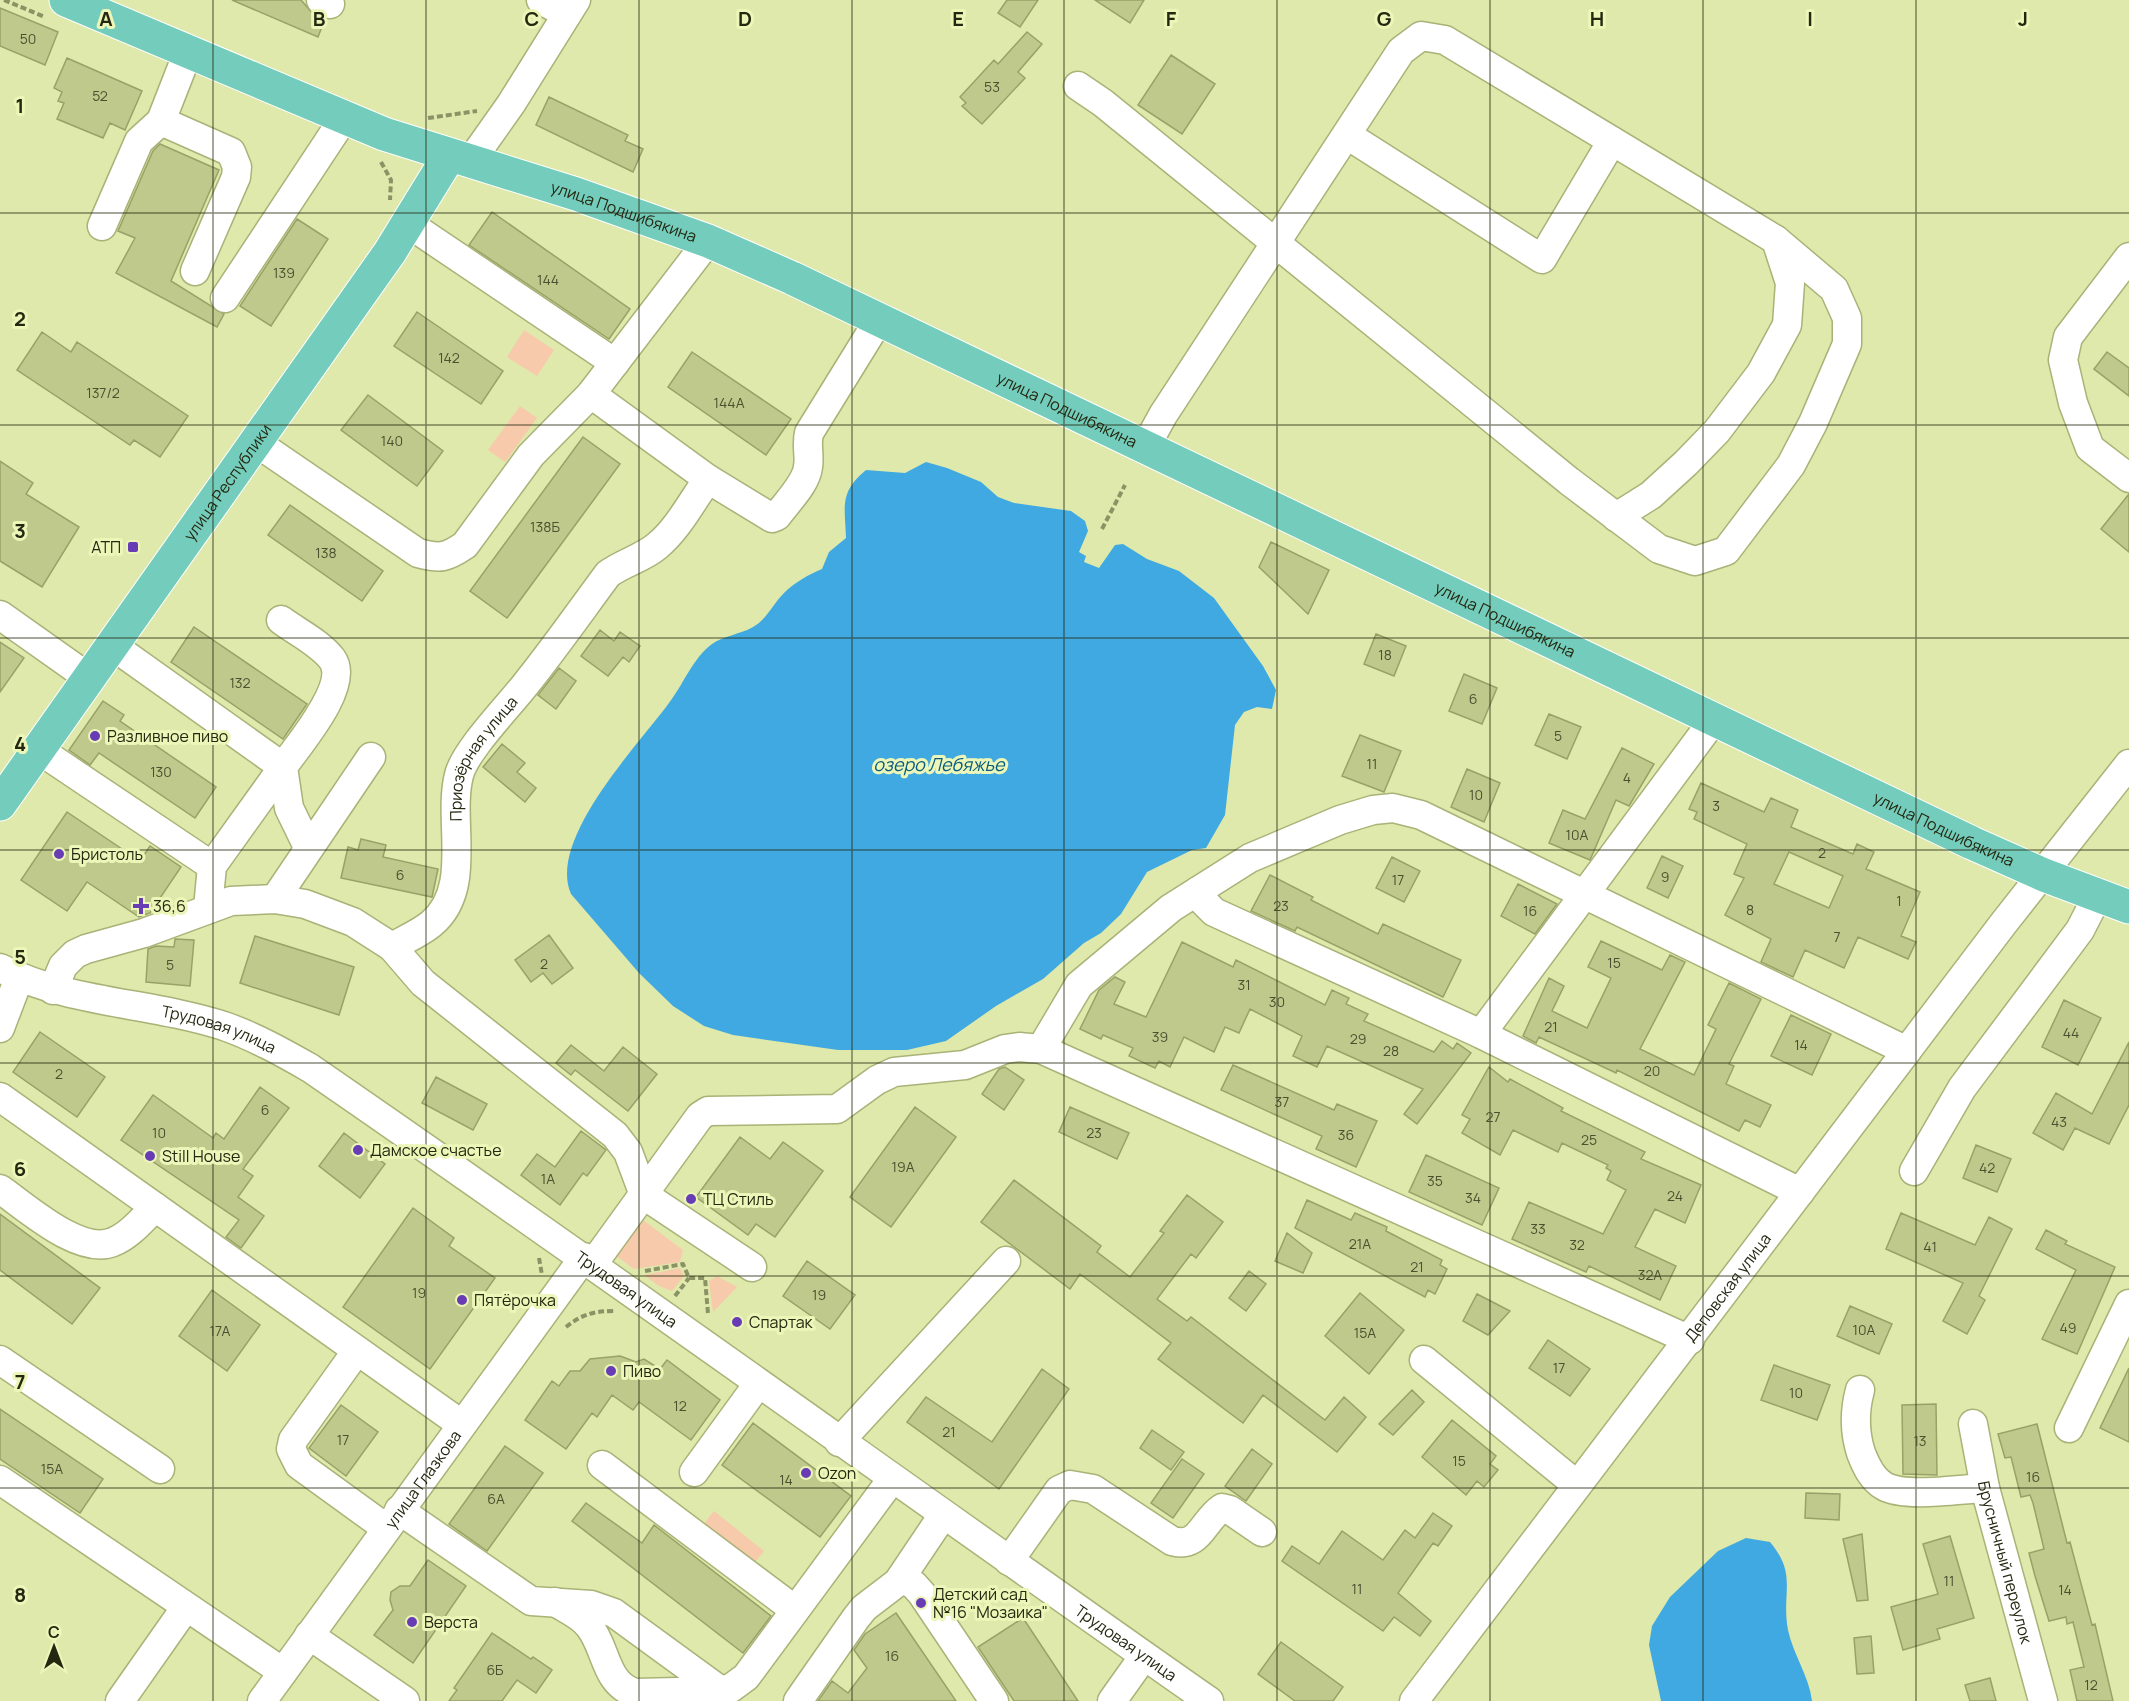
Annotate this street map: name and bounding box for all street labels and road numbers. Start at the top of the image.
street label: улица Подшибякина [548,176,700,247]
street label: улица Подшибякина [993,367,1141,453]
street label: улица Республики [178,419,276,545]
street label: улица Подшибякина [1431,576,1579,663]
street label: Приозёрная улица [445,691,522,822]
street label: улица Подшибякина [1870,786,2018,871]
street label: Трудовая улица [160,1000,280,1058]
street label: Деповская улица [1679,1228,1776,1346]
street label: Трудовая улица [571,1246,682,1333]
street label: улица Глазкова [380,1426,466,1533]
street label: Брусничный переулок [1973,1479,2038,1647]
street label: Трудовая улица [1071,1599,1181,1686]

